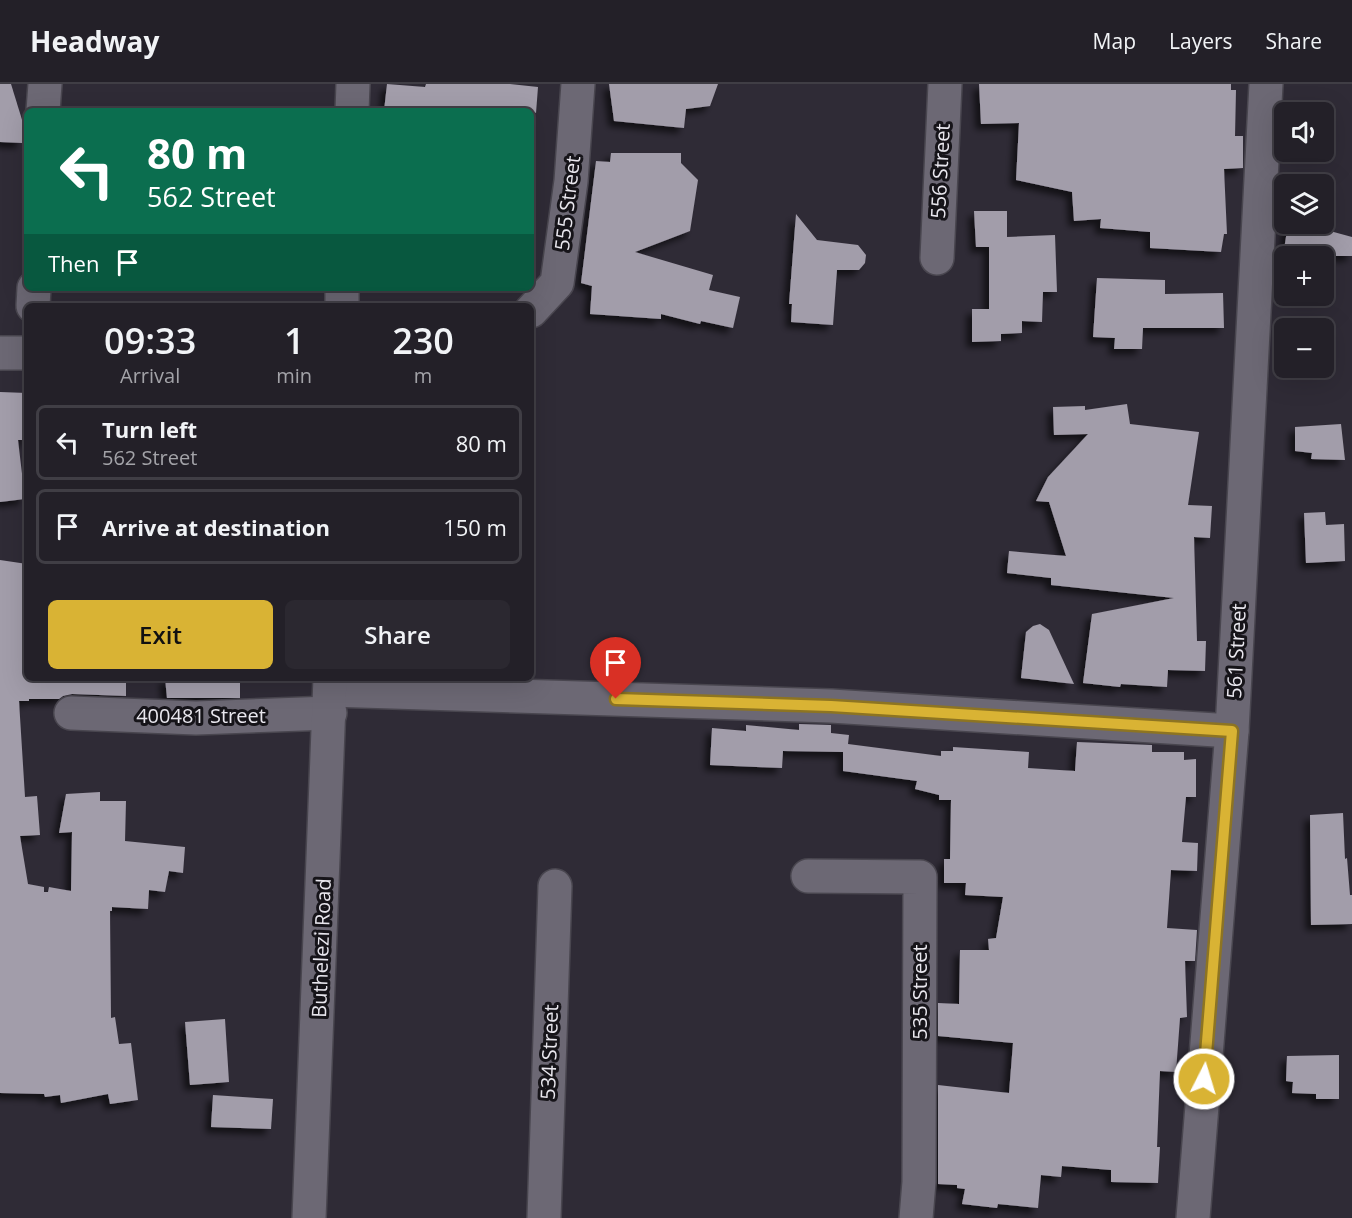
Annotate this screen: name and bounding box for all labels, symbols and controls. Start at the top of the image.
text: Headway [30,22,159,60]
text: Map [1093,27,1136,55]
text: Layers [1169,27,1233,55]
text: Share [1266,27,1322,55]
map controls [1274,102,1334,378]
button: sound [1274,102,1334,162]
street label: 556 Street [924,123,956,219]
text: 80 m [147,124,247,181]
icon: left [48,132,126,210]
street label: 555 Street [548,154,586,252]
button: layers [1274,174,1334,234]
text: 562 Street [147,178,276,215]
icon: arrive [111,246,144,279]
button: + [1274,246,1334,306]
text: Then [48,248,99,278]
text: 09:33 [104,316,196,365]
text: 1 [284,316,305,365]
text: 230 [392,316,454,365]
button: − [1274,318,1334,378]
text: Arrival [120,362,180,389]
text: min [276,362,312,389]
text: m [414,362,432,389]
text: Turn left [102,414,197,444]
icon: left [51,426,84,459]
text: 80 m [456,428,507,458]
text: 562 Street [102,444,197,471]
icon: arrive [51,510,84,543]
text: Arrive at destination [102,512,330,542]
text: 150 m [443,512,507,542]
button: Exit [48,600,273,669]
button: Share [285,600,510,669]
street label: 561 Street [1220,603,1252,699]
pin [590,637,641,699]
icon: arrive [599,646,632,679]
street label: 400481 Street [136,702,266,729]
street label: Buthelezi Road [305,878,337,1018]
street label: 535 Street [906,944,933,1040]
street label: 534 Street [534,1004,564,1100]
position arrow [1172,1047,1236,1111]

